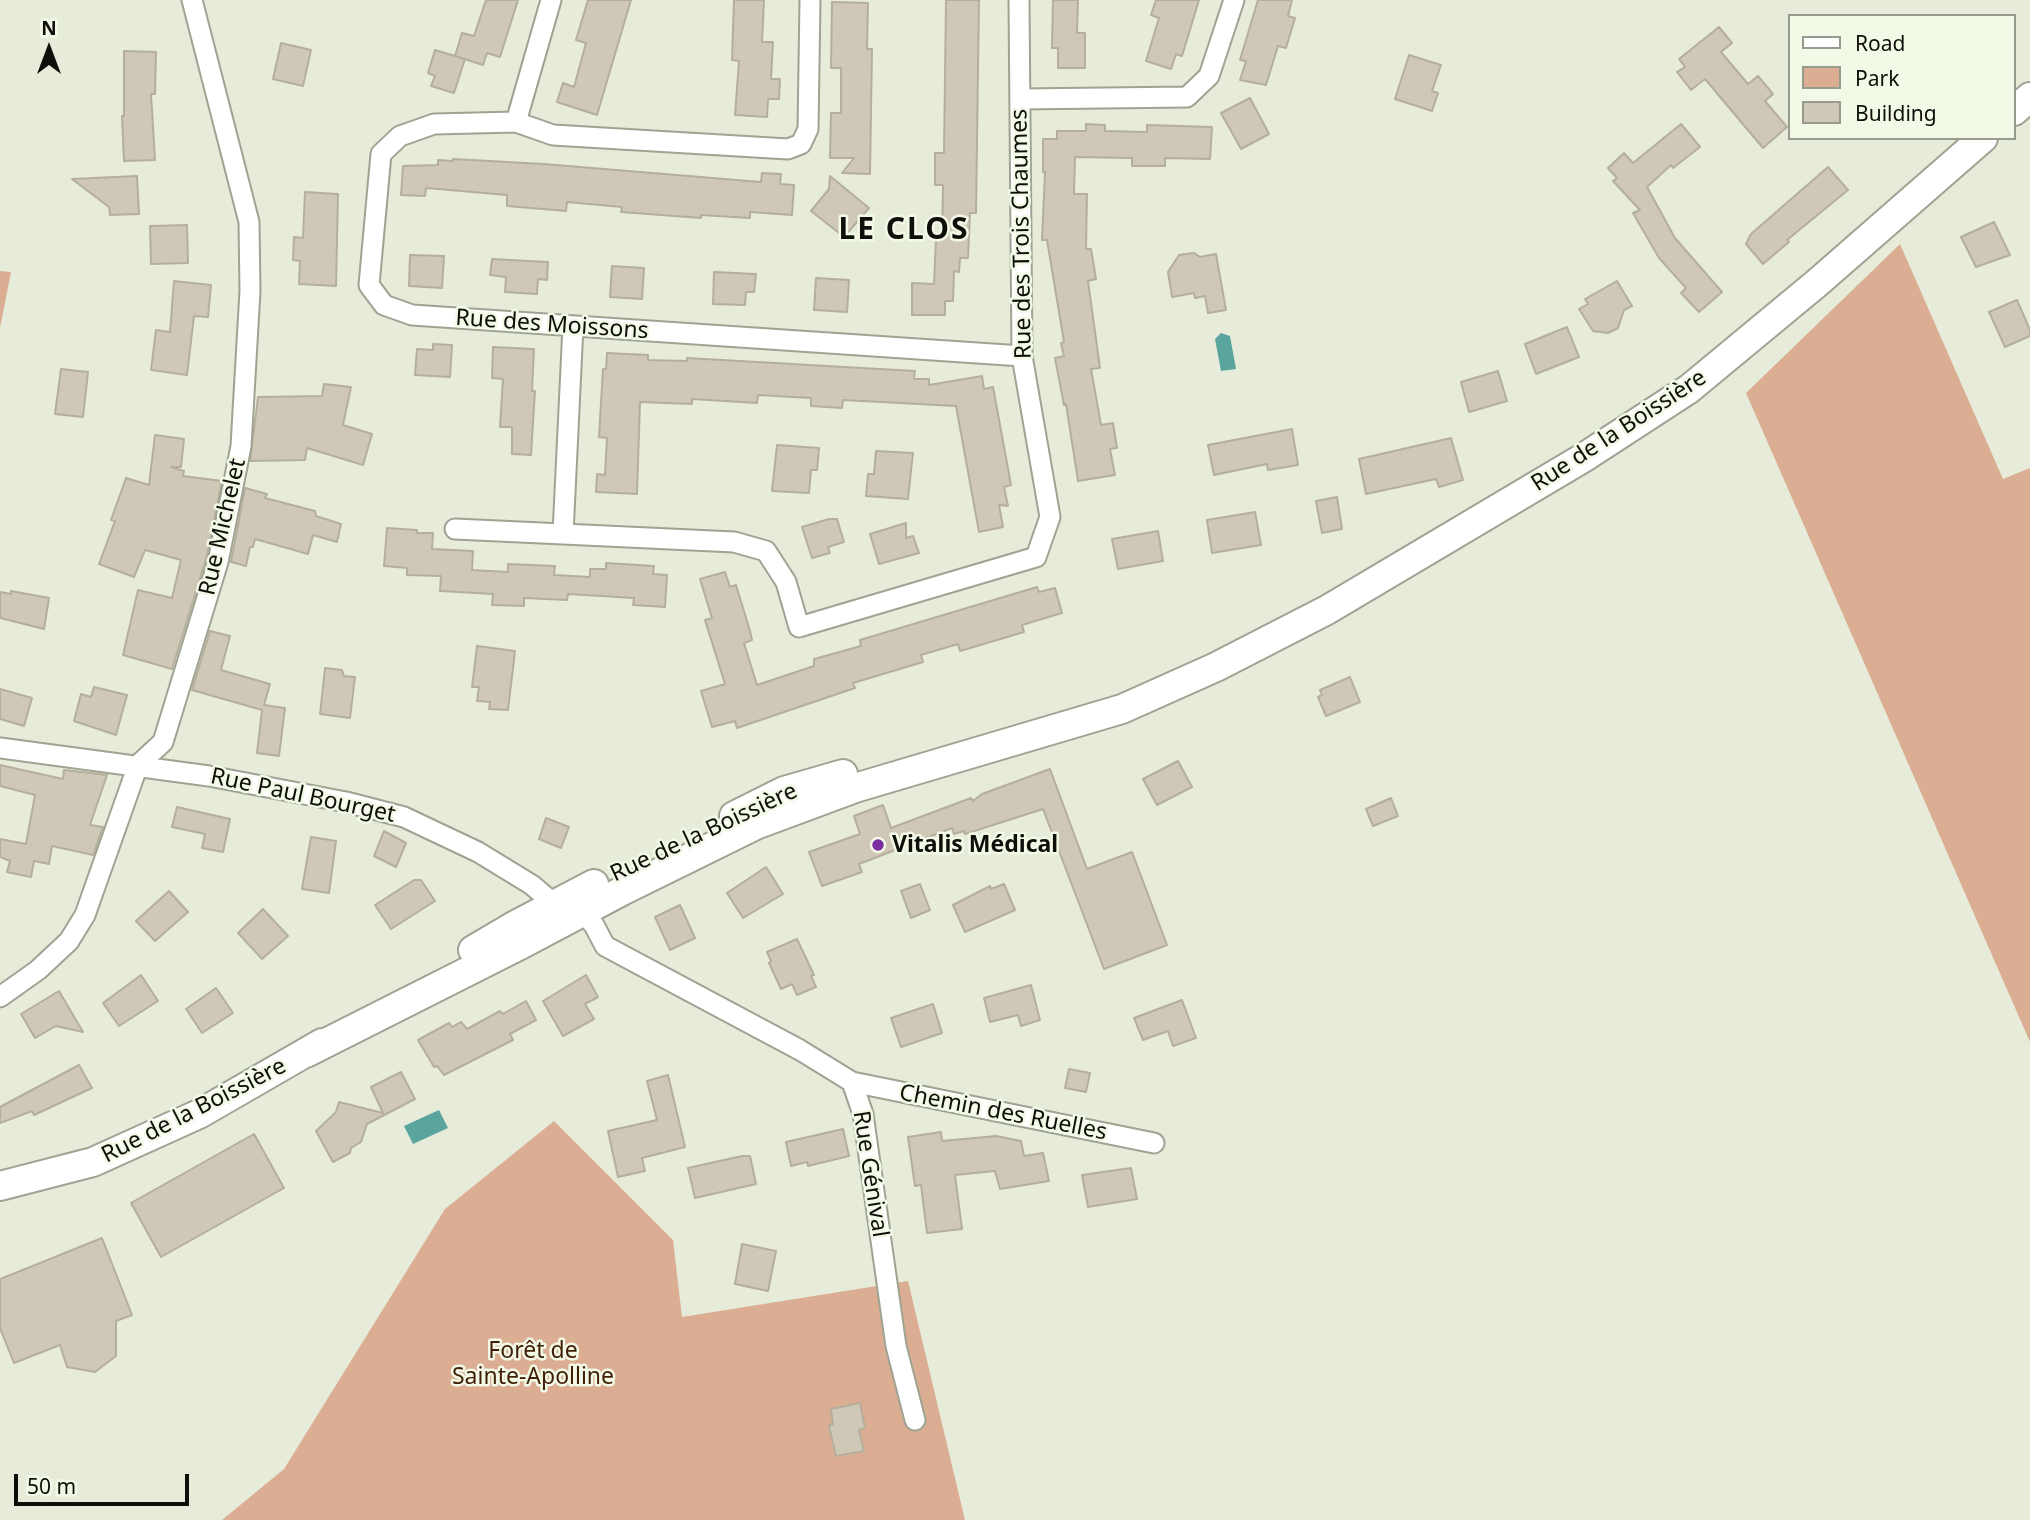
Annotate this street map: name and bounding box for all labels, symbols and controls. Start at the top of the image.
north arrow [14,14,84,84]
legend [1788,14,2016,140]
text: N [41,15,57,41]
text: Road [1855,29,1905,57]
text: Park [1855,64,1899,92]
text: Building [1855,99,1937,127]
street label: Rue des Trois Chaumes [1006,109,1038,359]
district label: LE CLOS [839,212,969,248]
street label: Rue des Moissons [455,304,649,346]
street label: Rue de la Boissière [1526,364,1712,498]
street label: Rue Michelet [194,456,252,598]
street label: Rue Paul Bourget [208,763,398,829]
street label: Rue de la Boissière [606,778,802,888]
place label: Vitalis Médical [892,831,1058,859]
marker: Vitalis Médical [870,837,886,853]
street label: Rue de la Boissière [97,1053,291,1169]
street label: Chemin des Ruelles [897,1079,1109,1147]
street label: Rue Génival [846,1109,894,1239]
park label: Forêt de Sainte-Apolline [452,1337,614,1391]
scale bar [18,1460,192,1504]
text: 50 m [27,1472,76,1500]

